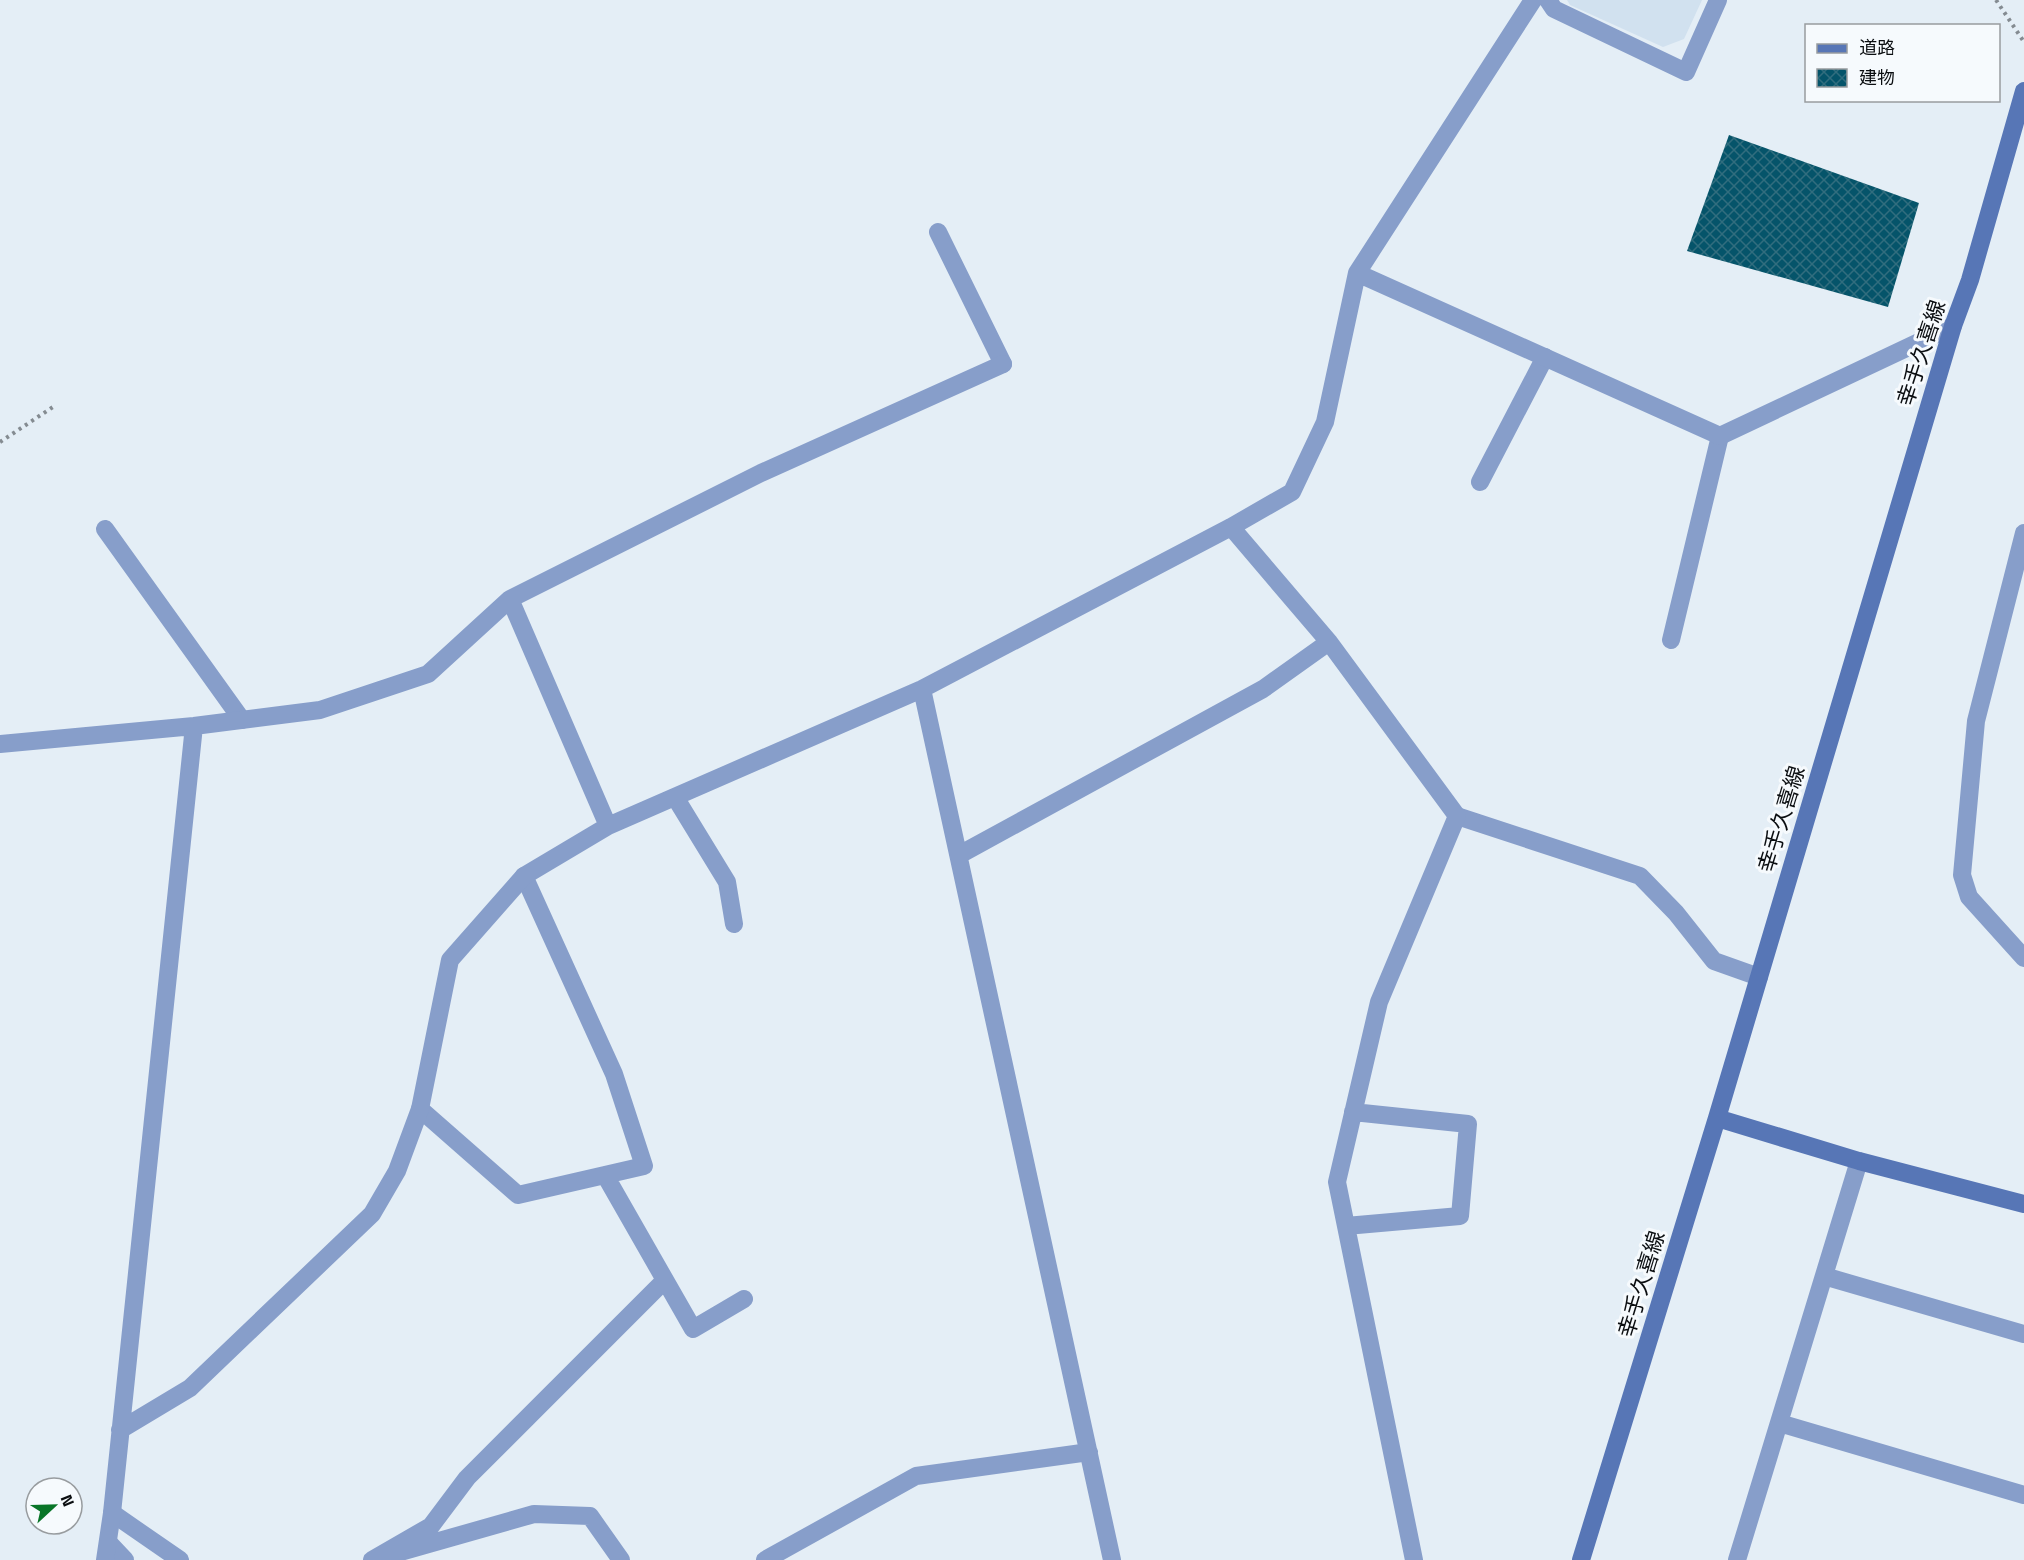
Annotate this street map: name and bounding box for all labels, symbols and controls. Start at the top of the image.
legend [1805,24,2000,102]
text: 道路 [1859,34,1895,61]
text: 建物 [1859,64,1895,91]
street label: 幸手久喜線 [1888,295,1954,411]
street label: 幸手久喜線 [1749,761,1813,877]
street label: 幸手久喜線 [1609,1226,1673,1342]
north arrow [24,1476,84,1536]
text: N [55,1491,81,1510]

